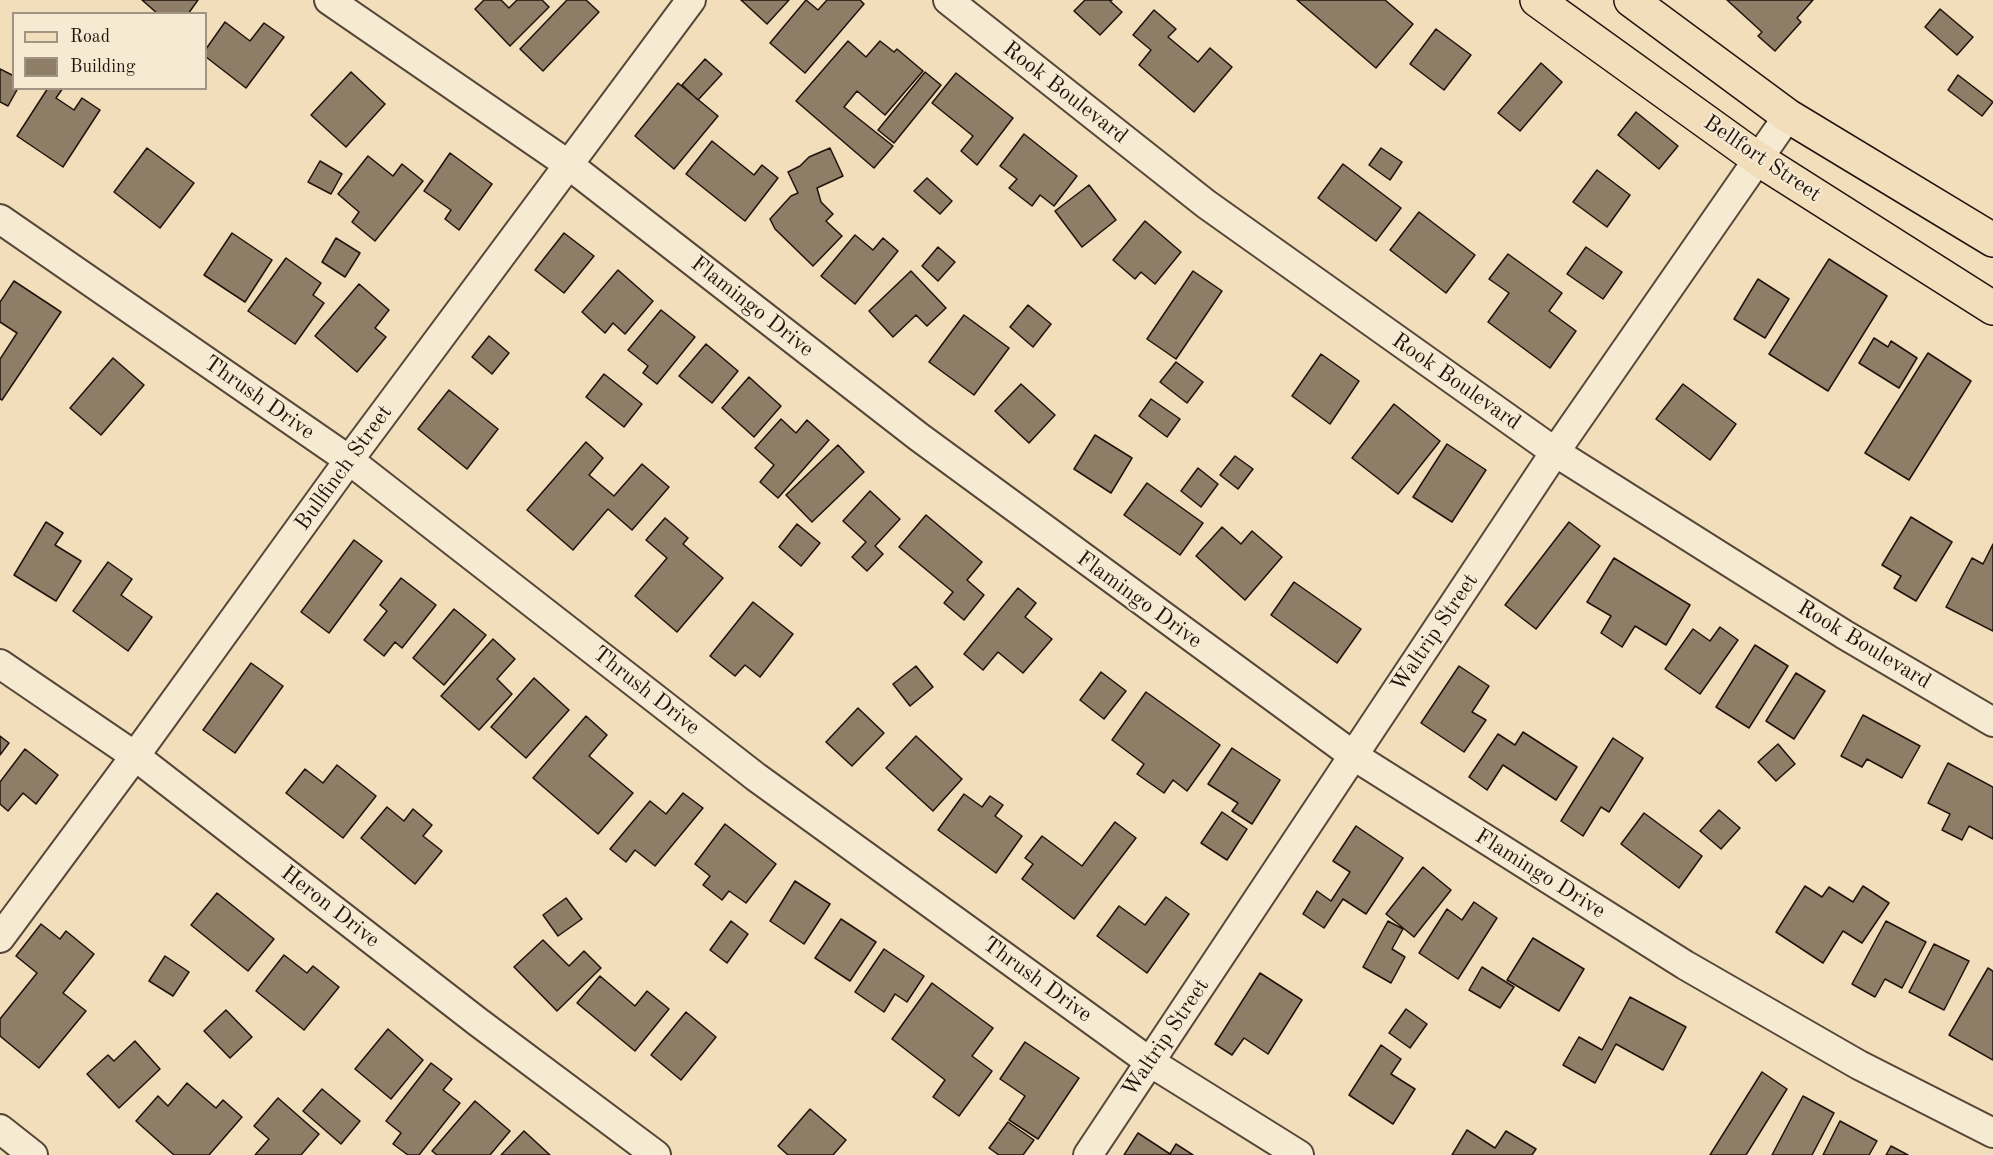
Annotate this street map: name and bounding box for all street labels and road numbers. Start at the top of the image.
street label: Rook Boulevard [997,36,1133,150]
street label: Bellfort Street [1698,110,1826,208]
street label: Flamingo Drive [685,251,819,363]
street label: Rook Boulevard [1386,328,1526,436]
street label: Thrush Drive [199,350,319,446]
street label: Bullfinch Street [290,400,398,536]
street label: Flamingo Drive [1071,546,1207,654]
street label: Waltrip Street [1386,569,1484,697]
street label: Rook Boulevard [1792,595,1936,695]
street label: Thrush Drive [587,641,705,741]
street label: Flamingo Drive [1470,823,1610,925]
street label: Heron Drive [275,860,385,954]
street label: Thrush Drive [977,931,1097,1029]
street label: Waltrip Street [1117,974,1215,1102]

